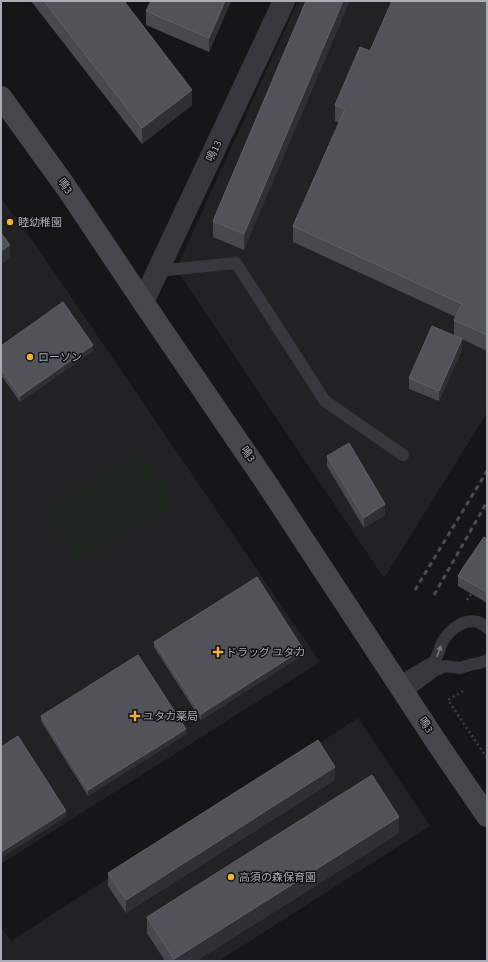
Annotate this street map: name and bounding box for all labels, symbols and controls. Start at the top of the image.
street label: 鳴13 [203,138,225,164]
street label: 鳴3 [54,175,76,197]
place label: 睦幼稚園 [18,215,62,230]
marker: 睦幼稚園 [5,217,15,227]
place label: ローソン [38,350,82,365]
marker: ローソン [25,352,35,362]
street label: 鳴3 [237,443,259,465]
place label: ドラッグ ユタカ [226,645,305,660]
one-way arrow [436,645,442,657]
marker: ドラッグ ユタカ [213,647,223,657]
place label: ユタカ薬局 [143,709,198,724]
marker: ユタカ薬局 [130,711,140,721]
street label: 鳴3 [415,714,437,736]
place label: 高須の森保育園 [239,870,316,885]
marker: 高須の森保育園 [226,872,236,882]

